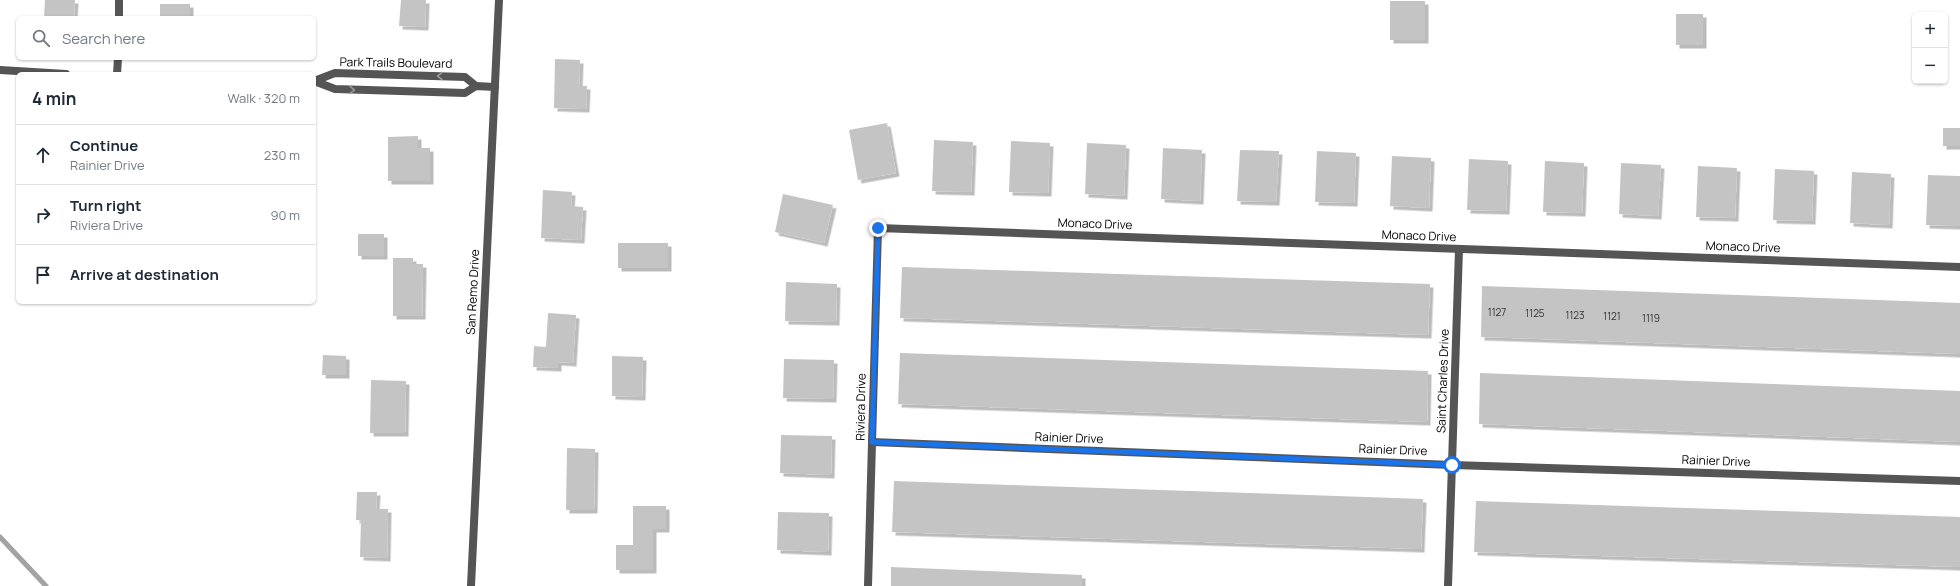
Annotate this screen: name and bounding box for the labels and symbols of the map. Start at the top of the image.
street label: Park Trails Boulevard [339,53,453,72]
one-way arrow [437,72,443,81]
one-way arrow [349,85,355,94]
street label: Monaco Drive [1057,214,1133,233]
route end [869,219,887,237]
street label: Monaco Drive [1381,226,1457,245]
street label: Monaco Drive [1705,237,1781,256]
street label: San Remo Drive [462,249,483,335]
house number: 1127 [1488,305,1506,319]
house number: 1125 [1525,306,1545,320]
house number: 1123 [1565,308,1585,322]
house number: 1121 [1603,309,1621,323]
house number: 1119 [1642,311,1660,325]
street label: Saint Charles Drive [1432,328,1453,433]
street label: Riviera Drive [851,373,870,441]
street label: Rainier Drive [1034,428,1104,447]
street label: Rainier Drive [1358,440,1428,459]
street label: Rainier Drive [1681,451,1751,470]
route start [1443,456,1461,474]

